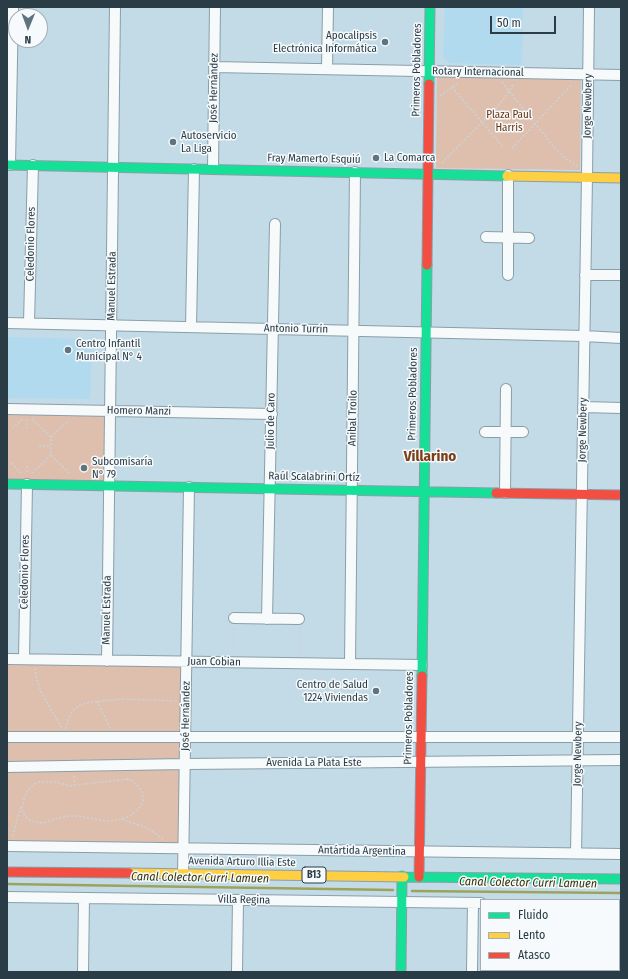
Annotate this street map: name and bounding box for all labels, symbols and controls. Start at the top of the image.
north arrow [8,8,48,48]
scale bar [492,8,558,34]
text: 50 m [497,16,521,30]
street label: Primeros Pobladores [410,23,424,117]
place label: Apocalipsis Electrónica Informática [273,29,377,55]
text: N [24,33,31,46]
marker: Apocalipsis Electrónica Informática [380,37,390,47]
street label: José Hernández [207,53,221,123]
street label: Rotary Internacional [432,65,524,79]
street label: Jorge Newbery [581,73,595,139]
park label: Plaza Paul Harris [486,108,532,134]
place label: Autoservicio La Liga [181,129,237,155]
marker: Autoservicio La Liga [168,137,178,147]
place label: La Comarca [384,151,435,165]
street label: Fray Mamerto Esquiú [267,152,361,166]
marker: La Comarca [371,153,381,163]
street label: Celedonio Flores [24,207,38,281]
street label: Manuel Estrada [105,251,119,321]
street label: Antonio Turrín [264,322,328,336]
place label: Centro Infantil Municipal N° 4 [76,337,142,363]
marker: Centro Infantil Municipal N° 4 [63,345,73,355]
street label: Primeros Pobladores [406,347,420,441]
street label: Anibal Troilo [346,390,360,446]
street label: Julio de Caro [264,392,278,450]
street label: Jorge Newbery [576,397,590,463]
street label: Homero Manzi [107,404,171,418]
district label: Villarino [404,448,456,466]
place label: Subcomisaría N° 79 [92,455,153,481]
marker: Subcomisaría N° 79 [79,463,89,473]
street label: Raúl Scalabrini Ortíz [268,470,360,484]
street label: Celedonio Flores [18,535,32,609]
street label: Manuel Estrada [100,575,114,645]
street label: Juan Cobian [187,655,241,669]
street label: Primeros Pobladores [402,671,416,765]
place label: Centro de Salud 1224 Viviendas [297,678,368,704]
street label: José Hernández [179,681,193,751]
marker: Centro de Salud 1224 Viviendas [371,686,381,696]
street label: Jorge Newbery [571,721,585,787]
street label: Avenida La Plata Este [266,756,362,770]
street label: Antártida Argentina [318,844,406,858]
street label: Avenida Arturo Illia Este [188,854,296,870]
road number: B13 [302,867,326,883]
water label: Canal Colector Curri Lamuen [131,870,269,886]
water label: Canal Colector Curri Lamuen [459,875,597,891]
street label: Villa Regina [218,893,270,907]
legend [480,899,620,971]
text: Fluido [518,908,548,922]
text: Lento [518,928,545,942]
text: Atasco [518,948,550,962]

